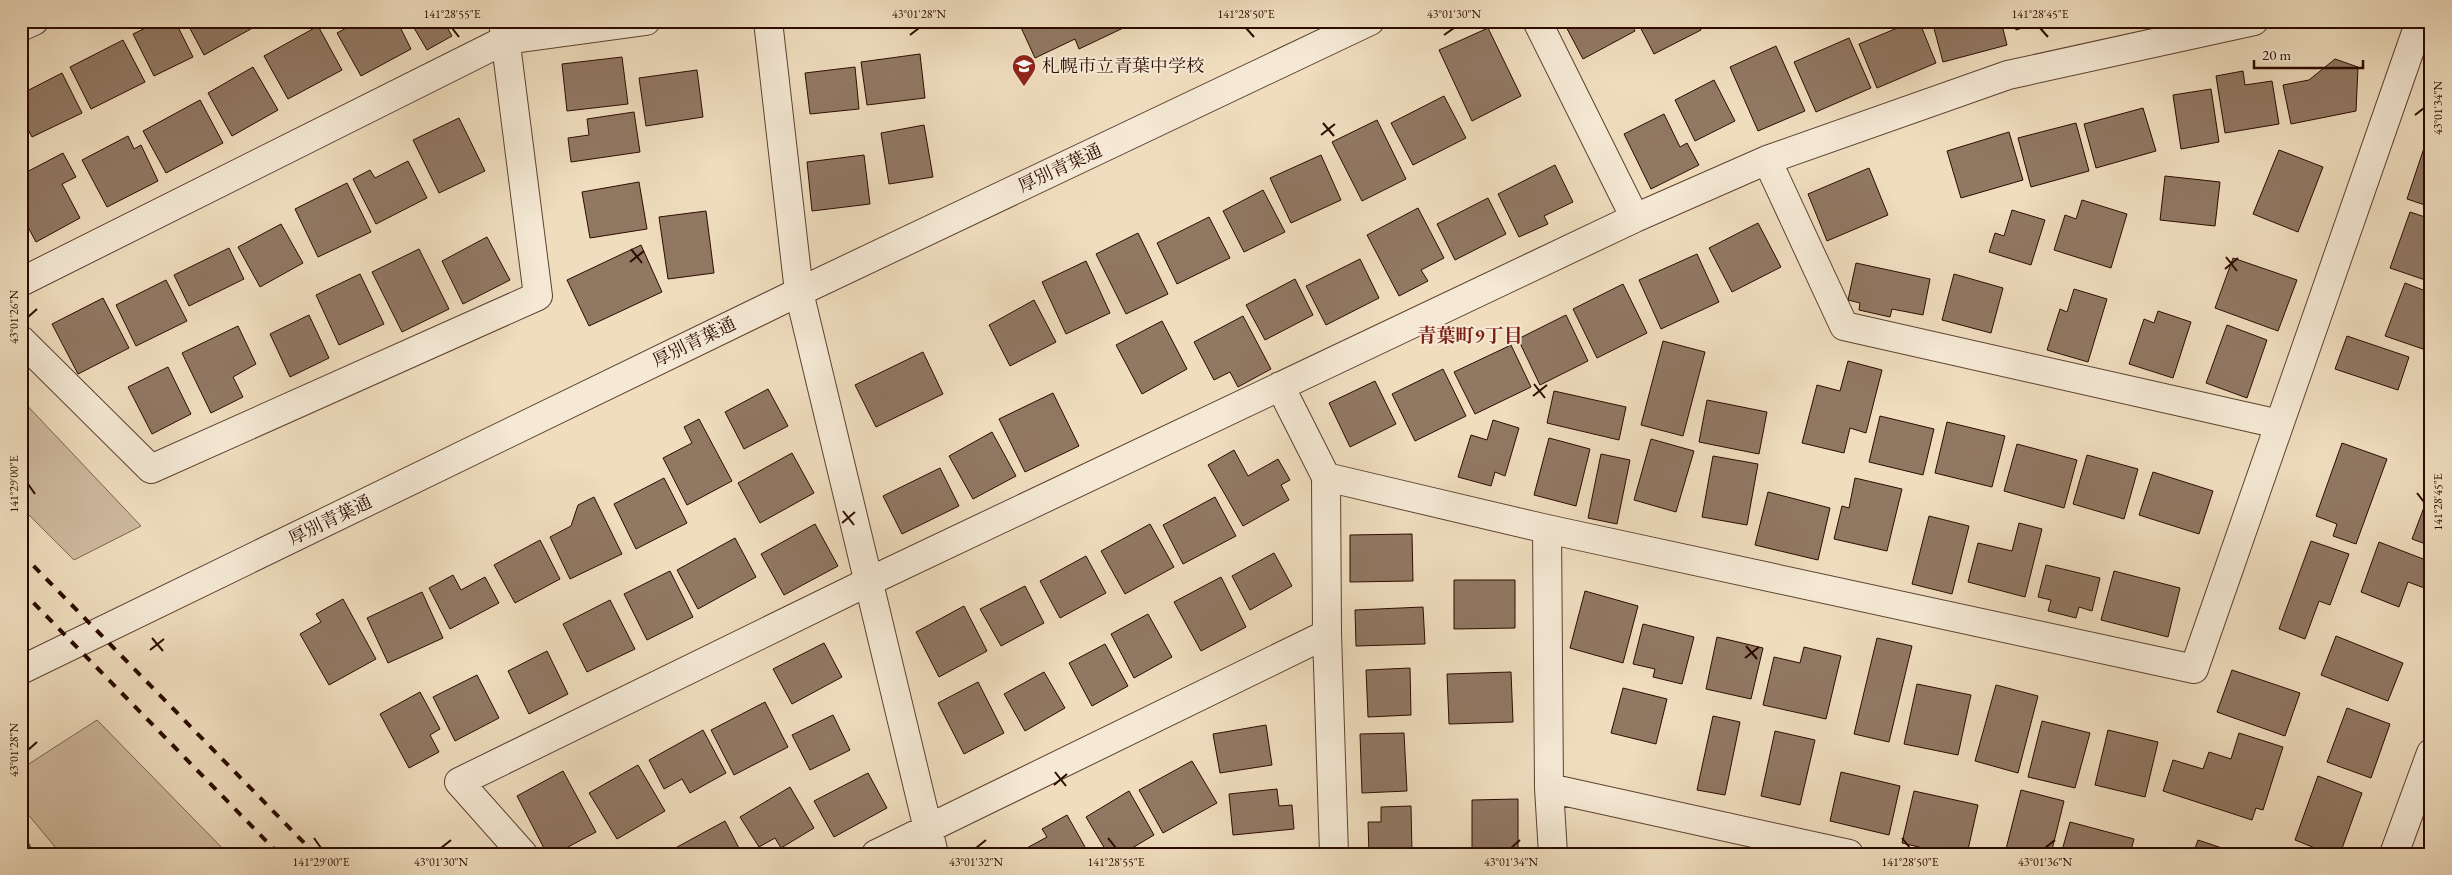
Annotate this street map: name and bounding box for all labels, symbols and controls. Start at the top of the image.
text: 141°28'55"E [424,6,481,22]
text: 43°01'28"N [892,6,946,22]
text: 141°28'50"E [1218,6,1275,22]
text: 43°01'30"N [1427,6,1481,22]
text: 141°28'45"E [2012,6,2069,22]
scale bar [2254,38,2363,70]
text: 20 m [2262,45,2291,64]
school or university icon: 札幌市立青葉中学校 [1011,53,1037,87]
place label: 札幌市立青葉中学校 [1042,54,1204,77]
text: 43°01'34"N [2430,81,2446,135]
street label: 厚別青葉通 [1014,138,1105,197]
text: 43°01'26"N [6,290,22,344]
street label: 厚別青葉通 [648,311,739,372]
district label: 青葉町9丁目 [1417,323,1523,348]
text: 141°29'00"E [6,455,22,512]
text: 141°28'45"E [2430,473,2446,530]
street label: 厚別青葉通 [284,489,375,550]
text: 43°01'28"N [6,723,22,777]
text: 141°29'00"E [293,854,350,870]
text: 43°01'30"N [414,854,468,870]
text: 43°01'32"N [949,854,1003,870]
text: 141°28'55"E [1088,854,1145,870]
text: 43°01'34"N [1484,854,1538,870]
text: 141°28'50"E [1882,854,1939,870]
text: 43°01'36"N [2018,854,2072,870]

